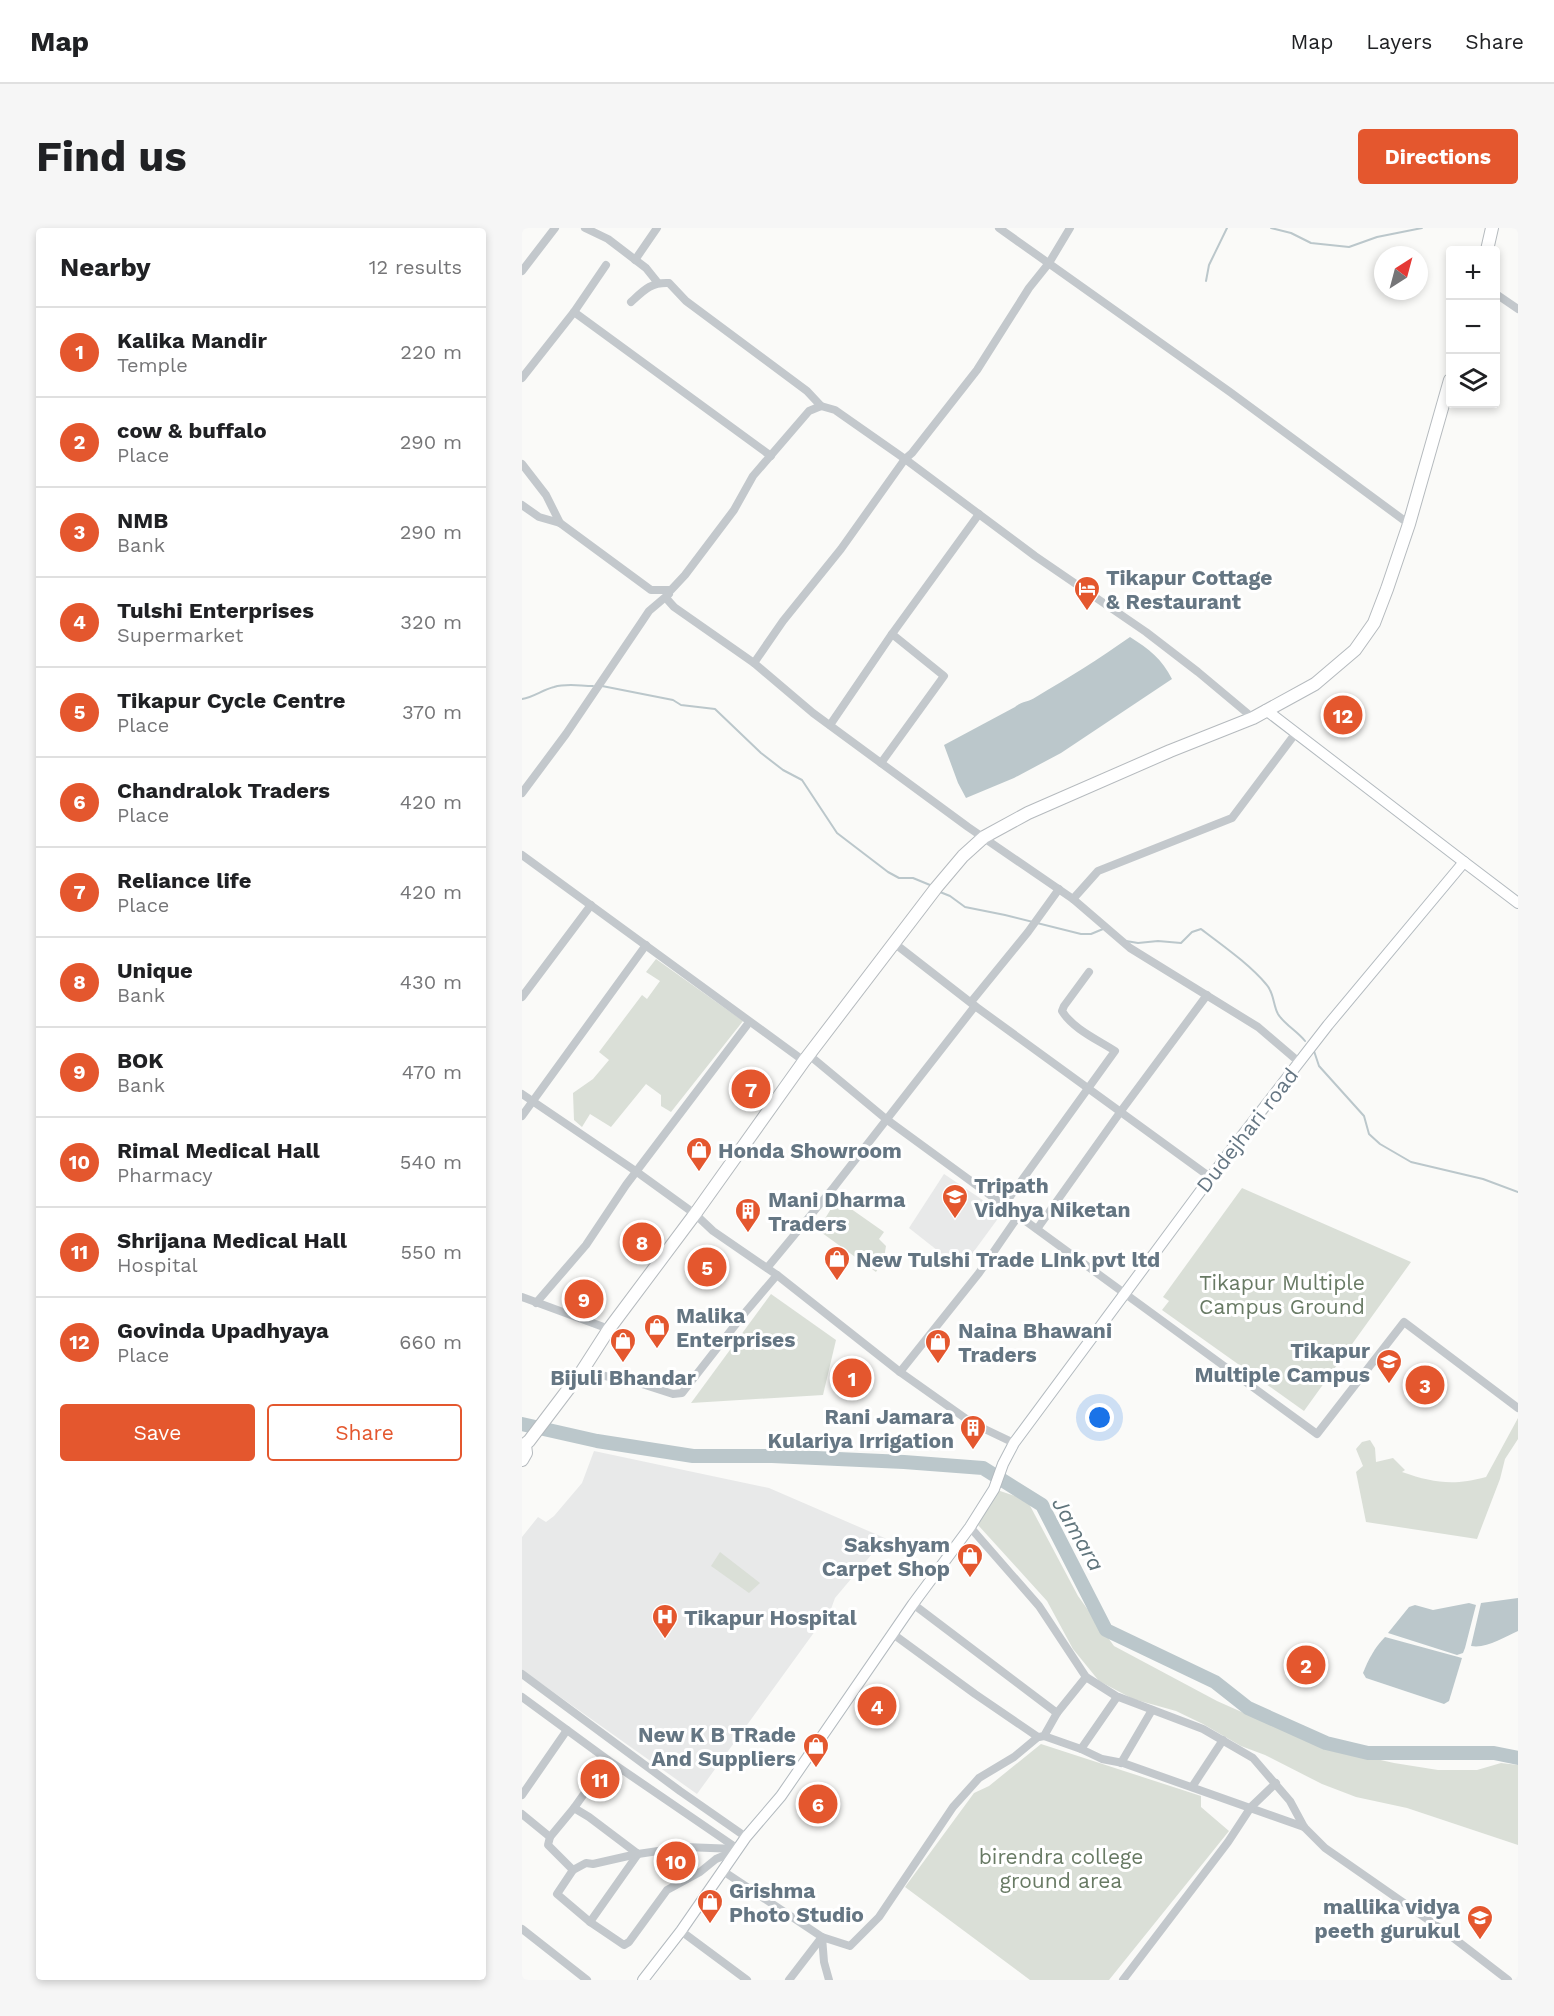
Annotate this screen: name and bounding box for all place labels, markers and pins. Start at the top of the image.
place label: Tikapur Cottage & Restaurant [1106,565,1272,614]
hotel icon: Tikapur Cottage & Restaurant [1072,574,1102,612]
pin: 12 [1324,692,1362,738]
pin: 7 [732,1066,770,1112]
shop icon: Honda Showroom [684,1135,714,1173]
place label: Honda Showroom [718,1138,902,1163]
place label: Tripath Vidhya Niketan [974,1173,1131,1222]
school or university icon: Tripath Vidhya Niketan [940,1182,970,1220]
place label: Mani Dharma Traders [768,1187,906,1236]
building icon: Mani Dharma Traders [733,1196,763,1234]
pin: 8 [622,1220,662,1264]
pin: 5 [688,1244,726,1290]
shop icon: New Tulshi Trade LInk pvt ltd [822,1244,852,1282]
place label: New Tulshi Trade LInk pvt ltd [856,1247,1160,1272]
pin: 9 [564,1276,604,1322]
place label: Malika Enterprises [676,1303,795,1352]
shop icon: Malika Enterprises [642,1312,672,1350]
place label: Naina Bhawani Traders [958,1318,1112,1367]
shop icon: Bijuli Bhandar [608,1326,638,1364]
shop icon: Naina Bhawani Traders [923,1327,953,1365]
place label: Tikapur Multiple Campus [1194,1338,1370,1387]
school or university icon: Tikapur Multiple Campus [1374,1347,1404,1385]
pin: 1 [832,1356,872,1400]
pin: 3 [1406,1362,1444,1408]
place label: Bijuli Bhandar [550,1365,696,1390]
place label: Rani Jamara Kulariya Irrigation [768,1404,955,1453]
building icon: Rani Jamara Kulariya Irrigation [958,1413,988,1451]
place label: Sakshyam Carpet Shop [822,1532,950,1581]
shop icon: Sakshyam Carpet Shop [955,1541,985,1579]
hospital icon: Tikapur Hospital [650,1602,680,1640]
place label: Tikapur Hospital [684,1605,857,1630]
pin: 2 [1286,1642,1326,1688]
pin: 4 [858,1684,896,1728]
place label: New K B TRade And Suppliers [638,1722,796,1771]
shop icon: New K B TRade And Suppliers [801,1731,831,1769]
pin: 11 [580,1756,620,1802]
pin: 6 [798,1782,838,1826]
pin: 10 [656,1838,696,1884]
place label: Grishma Photo Studio [729,1878,864,1927]
shop icon: Grishma Photo Studio [695,1887,725,1925]
place label: mallika vidya peeth gurukul [1315,1894,1461,1943]
school or university icon: mallika vidya peeth gurukul [1465,1903,1495,1941]

